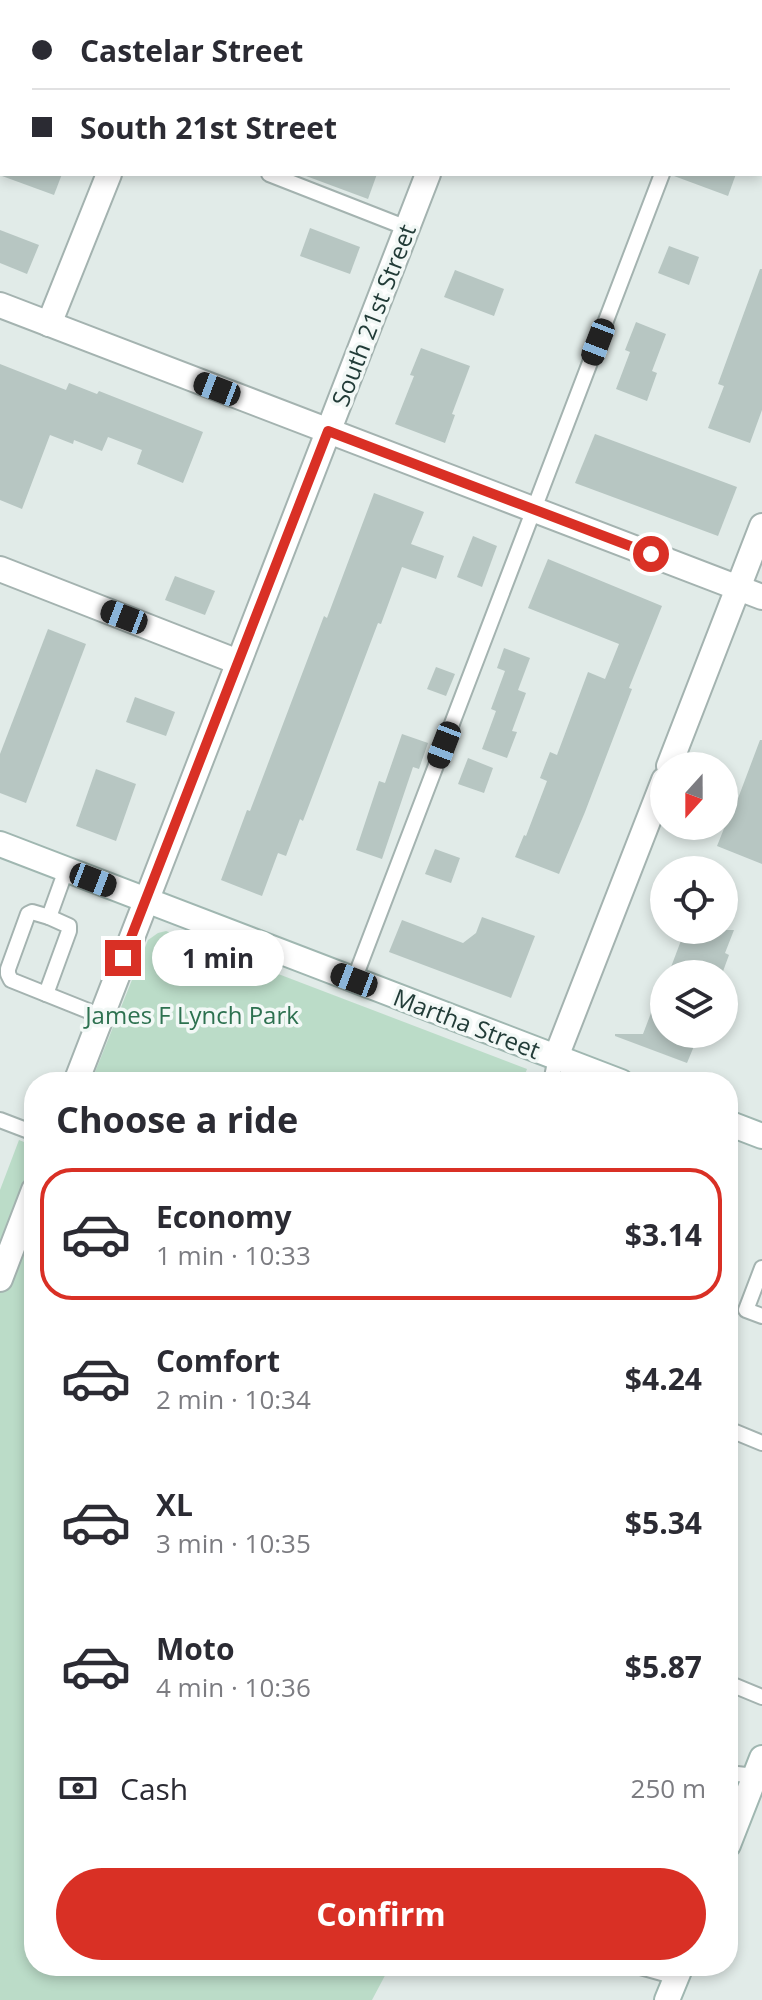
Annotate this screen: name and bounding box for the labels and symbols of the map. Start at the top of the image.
street label: South 21st Street [323,219,423,411]
car [578,315,618,369]
car [190,369,244,409]
route start [633,536,669,572]
car [97,597,151,637]
car [424,718,464,772]
north arrow [650,752,738,840]
car [66,860,120,900]
callout: 1 min [151,930,283,986]
route end [105,940,141,976]
car [327,960,381,1000]
street label: Martha Street [389,980,545,1066]
park label: James F Lynch Park [83,998,299,1031]

